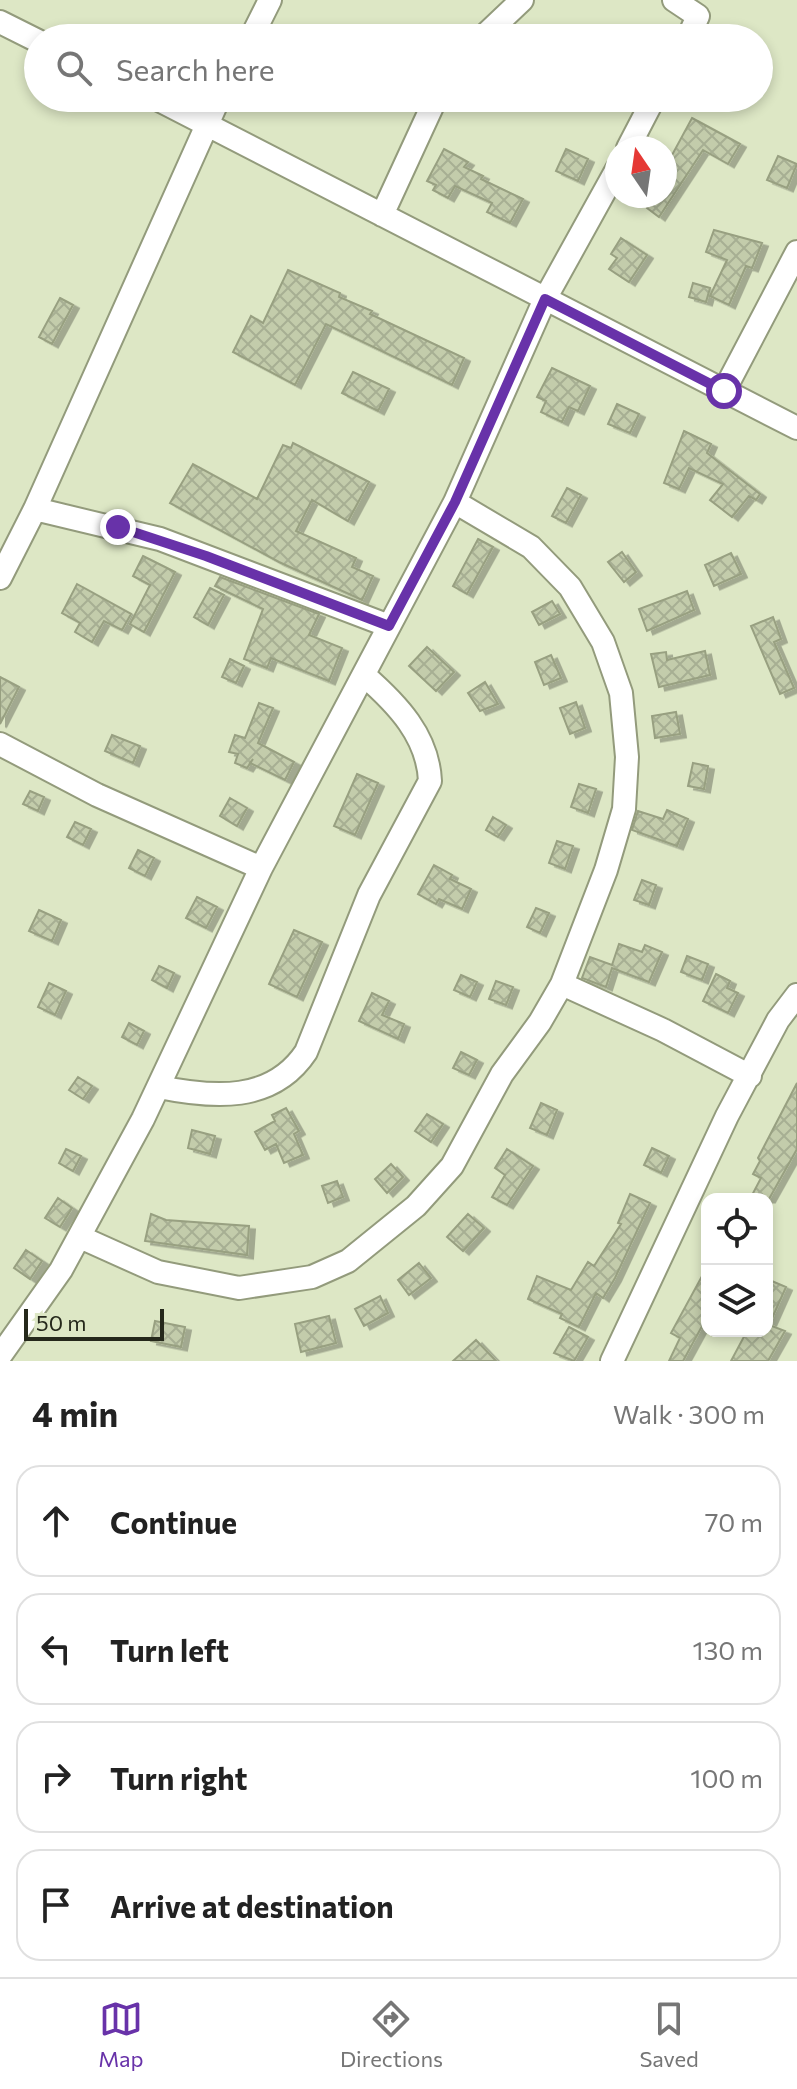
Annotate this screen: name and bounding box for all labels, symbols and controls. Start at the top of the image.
search box [24,24,773,112]
icon: search [52,46,96,90]
text: Search here [116,50,275,87]
north arrow [605,136,677,208]
route start [706,373,742,409]
route end [100,509,136,545]
map controls [701,1193,773,1337]
button: locate [701,1193,773,1265]
button: layers [701,1265,773,1337]
scale bar [24,1305,164,1341]
text: 50 m [36,1309,86,1336]
text: 4 min [32,1392,118,1434]
text: Walk · 300 m [613,1398,765,1429]
icon: ahead [34,1499,78,1543]
text: Continue [110,1503,237,1540]
text: 70 m [705,1506,763,1537]
icon: left [34,1627,78,1671]
text: Turn left [110,1631,229,1668]
text: 130 m [692,1634,763,1665]
icon: right [34,1755,78,1799]
text: Turn right [110,1759,247,1796]
text: 100 m [690,1762,763,1793]
icon: arrive [34,1883,78,1927]
text: Arrive at destination [110,1887,394,1924]
tab: Map [98,1997,144,2072]
tab: Directions [340,1997,443,2072]
tab: Saved [639,1997,699,2072]

